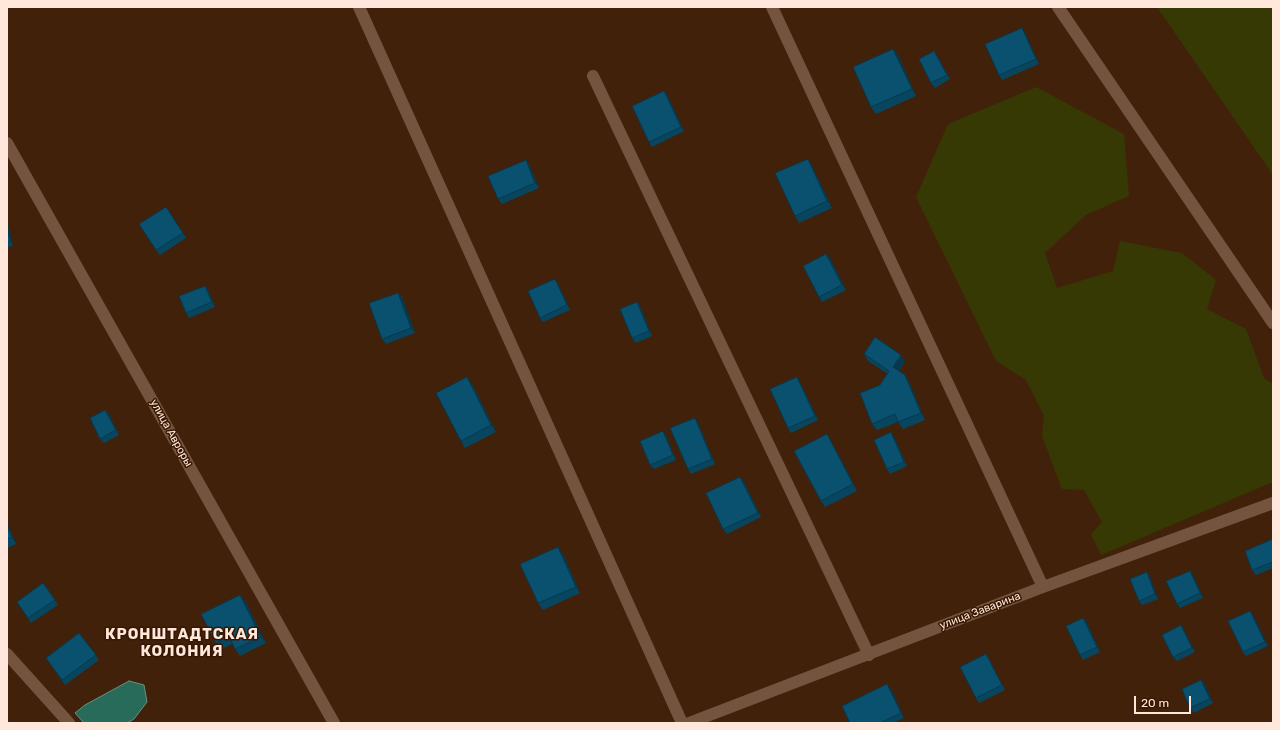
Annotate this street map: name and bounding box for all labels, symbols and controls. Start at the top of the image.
street label: улица Авроры [147,397,195,469]
street label: улица Заварина [938,590,1022,632]
district label: КРОНШТАДТСКАЯ КОЛОНИЯ [105,626,259,661]
scale bar [1136,688,1193,714]
text: 20 m [1141,696,1169,710]

